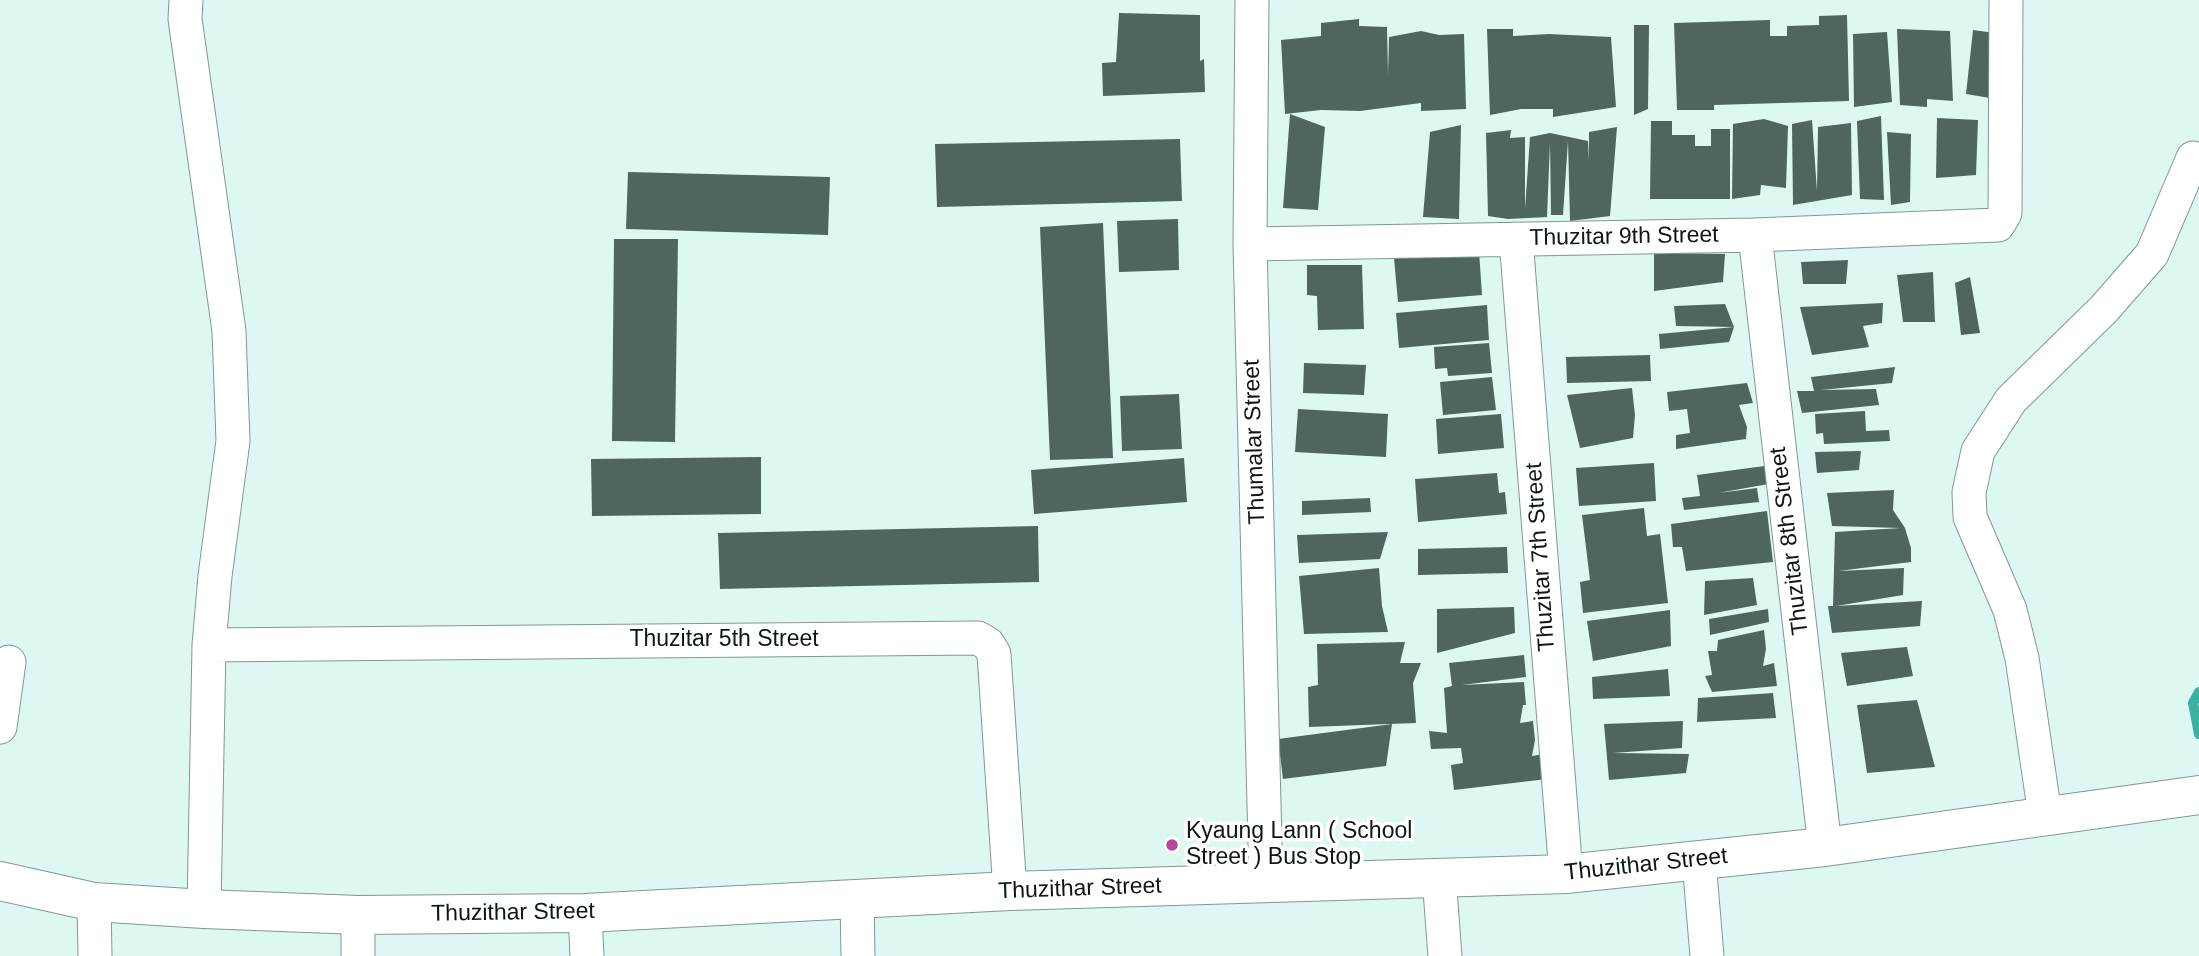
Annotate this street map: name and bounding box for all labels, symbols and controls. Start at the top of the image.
street label: Thuzitar 9th Street [1529,222,1719,252]
street label: Thumalar Street [1238,359,1272,525]
street label: Thuzitar 8th Street [1765,445,1815,637]
street label: Thuzitar 7th Street [1521,462,1561,652]
street label: Thuzitar 5th Street [629,626,819,654]
place label: Kyaung Lann ( School Street ) Bus Stop [1186,818,1412,872]
marker: Kyaung Lann ( School Street ) Bus Stop [1164,837,1180,853]
street label: Thuzithar Street [1563,843,1729,887]
street label: Thuzithar Street [998,872,1162,906]
street label: Thuzithar Street [431,898,595,928]

